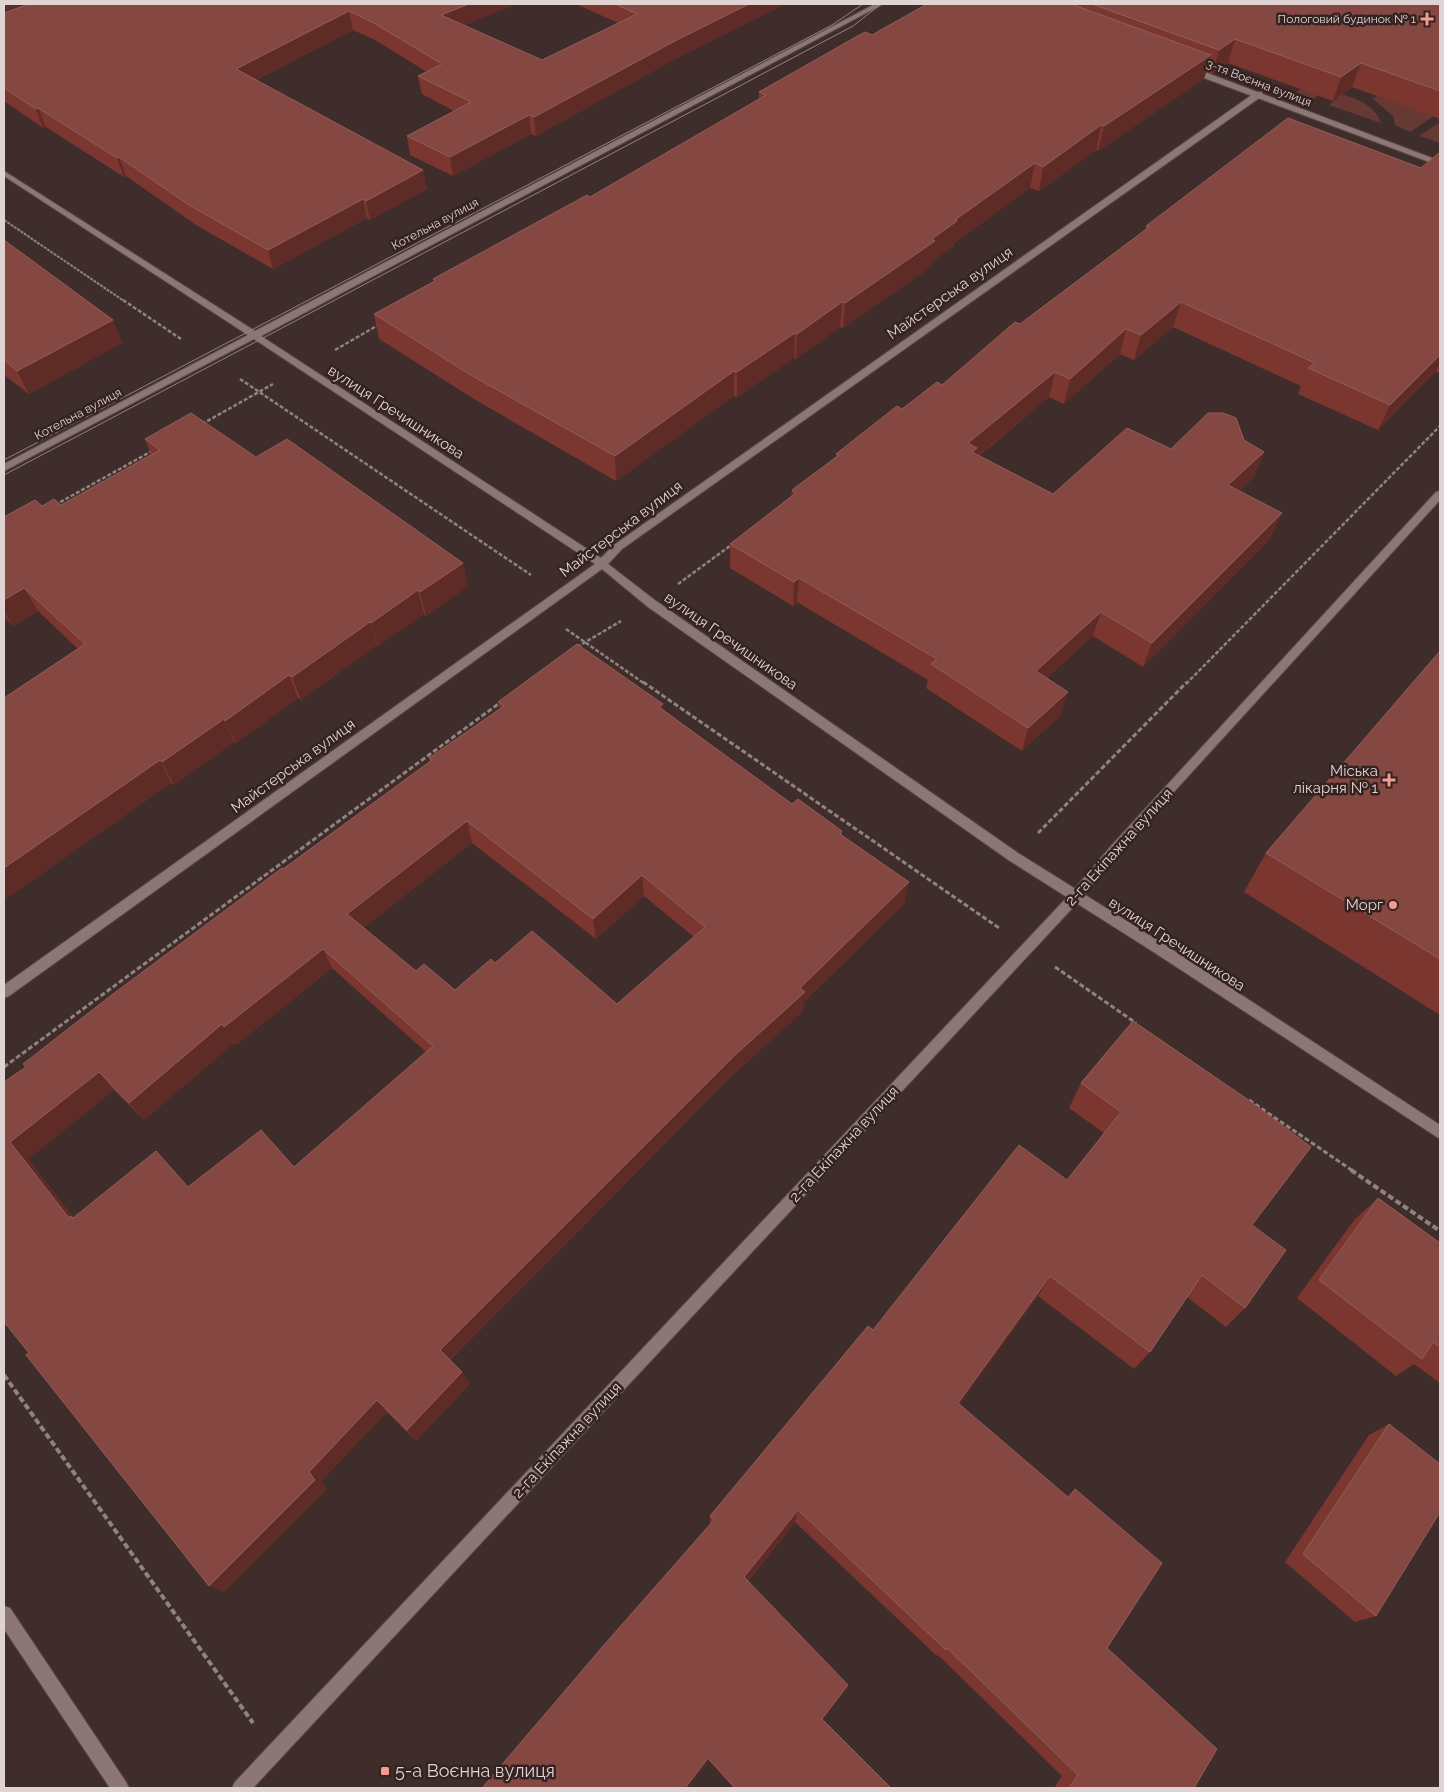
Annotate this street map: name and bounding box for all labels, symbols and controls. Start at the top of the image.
place label: Пологовий будинок № 1 [1278,12,1416,26]
marker: Пологовий будинок № 1 [1420,12,1434,26]
street label: 3-тя Воєнна вулиця [1205,57,1313,109]
street label: Котельна вулиця [389,195,481,253]
street label: Майстерська вулиця [884,243,1016,343]
street label: вулиця Гречишникова [325,361,467,463]
street label: Котельна вулиця [32,385,124,443]
street label: Майстерська вулиця [556,477,686,581]
street label: вулиця Гречишникова [661,588,801,694]
street label: Майстерська вулиця [227,715,359,817]
place label: Міська лікарня № 1 [1293,762,1379,797]
marker: Міська лікарня № 1 [1382,773,1396,787]
street label: 2-га Екіпажна вулиця [1062,785,1176,909]
street label: вулиця Гречишникова [1106,893,1248,995]
place label: Морг [1346,896,1383,914]
marker: Морг [1387,899,1399,911]
street label: 2-га Екіпажна вулиця [786,1082,902,1206]
street label: 2-га Екіпажна вулиця [509,1378,625,1502]
place label: 5-а Воєнна вулиця [395,1760,555,1781]
marker: 5-а Воєнна вулиця [379,1765,391,1777]

